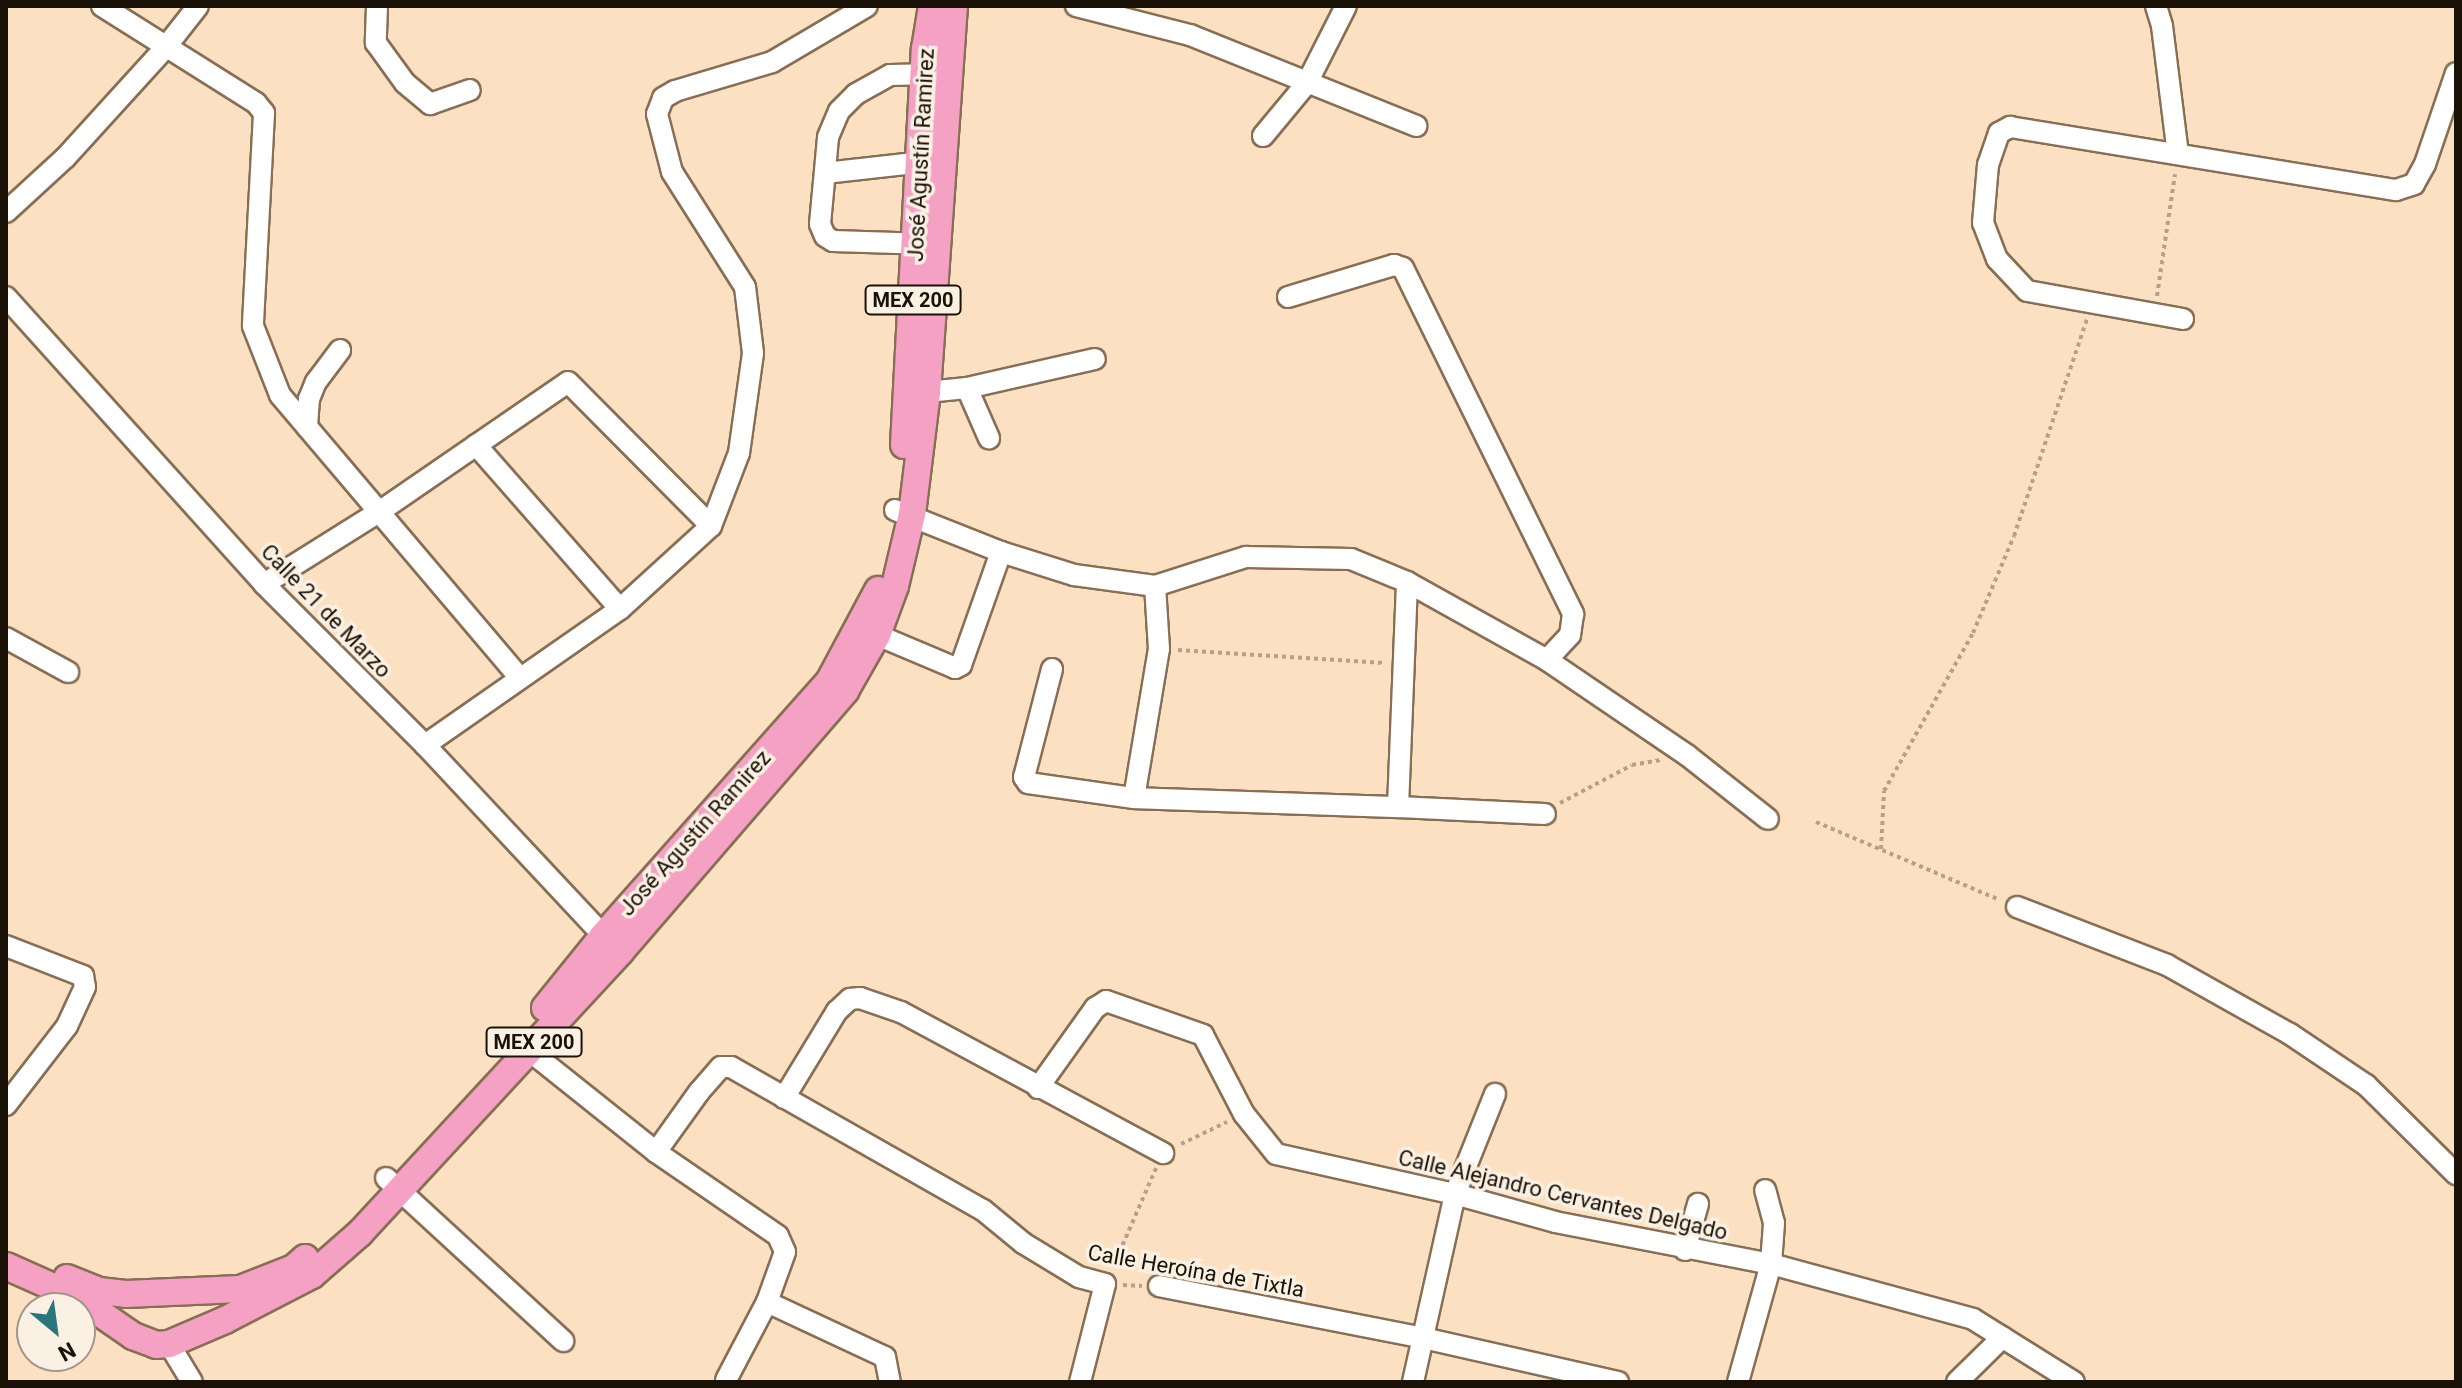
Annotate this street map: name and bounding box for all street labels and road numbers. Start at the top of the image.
street label: José Agustín Ramirez [902,48,940,262]
road number: MEX 200 [863,284,963,316]
street label: Calle 21 de Marzo [255,539,397,683]
street label: José Agustín Ramirez [614,745,776,921]
road number: MEX 200 [484,1026,584,1058]
street label: Calle Alejandro Cervantes Delgado [1396,1144,1730,1246]
street label: Calle Heroína de Tixtla [1086,1239,1306,1303]

